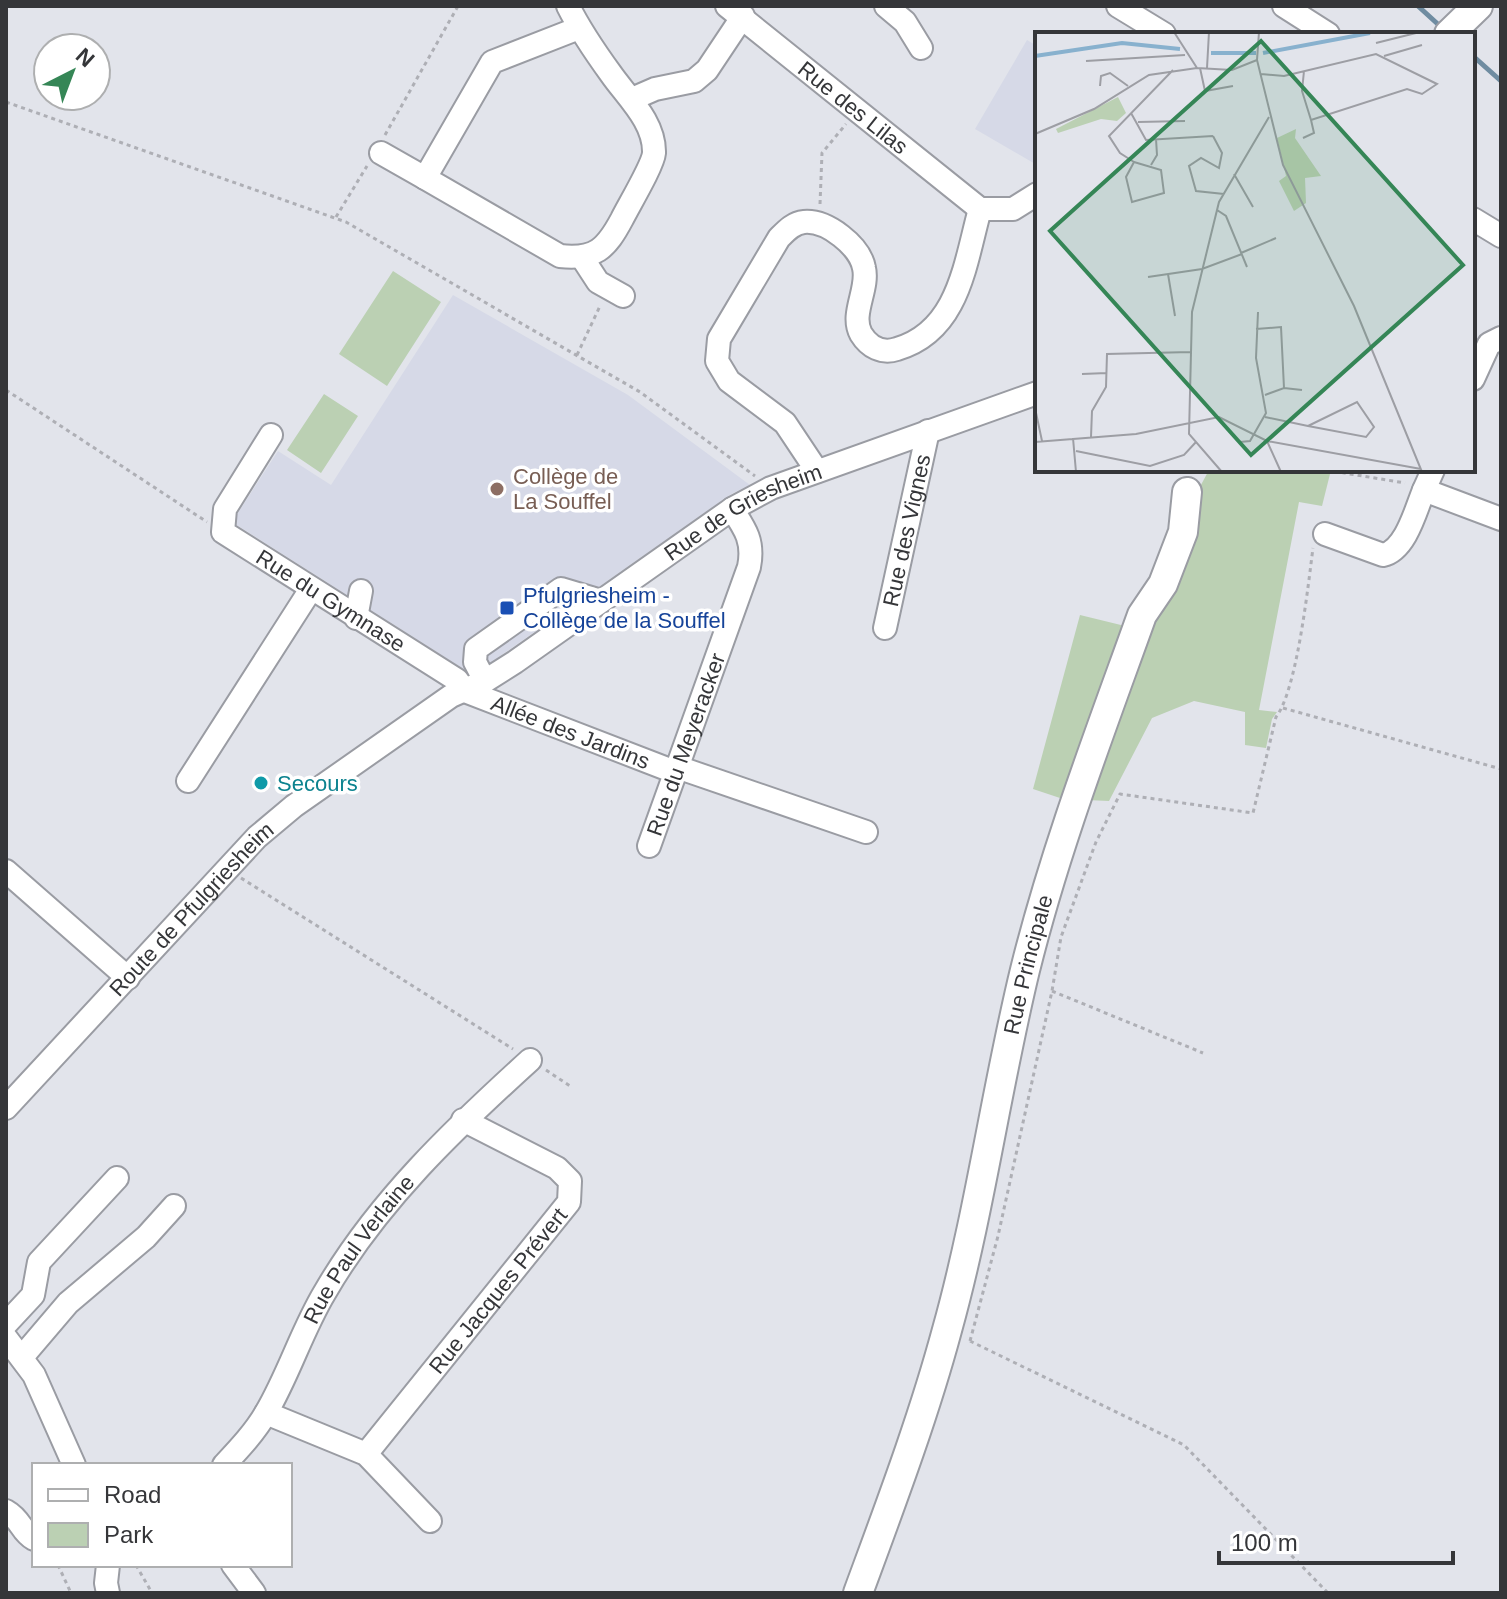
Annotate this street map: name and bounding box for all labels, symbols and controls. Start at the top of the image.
north arrow [32,32,112,112]
inset map [1035,32,1475,472]
text: N [71,43,99,72]
street label: Rue des Lilas [793,56,913,159]
street label: Rue des Vignes [878,452,936,609]
street label: Rue de Griesheim [659,459,825,566]
place label: Collège de La Souffel [513,464,618,514]
marker: Collège de La Souffel [488,480,506,498]
street label: Rue du Gymnase [252,544,410,657]
place label: Pfulgriesheim - Collège de la Souffel [523,583,726,633]
marker: Pfulgriesheim - Collège de la Souffel [498,599,516,617]
street label: Rue du Meyeracker [642,650,730,839]
street label: Allée des Jardins [488,690,653,774]
place label: Secours [277,771,358,796]
marker: Secours [252,774,270,792]
street label: Route de Pfulgriesheim [104,817,278,1001]
street label: Rue Principale [999,892,1058,1037]
street label: Rue Paul Verlaine [298,1170,419,1328]
street label: Rue Jacques Prévert [424,1203,572,1379]
legend [32,1463,292,1567]
text: Road [104,1481,161,1508]
scale bar [1219,1515,1453,1565]
text: Park [104,1521,154,1548]
text: 100 m [1231,1529,1298,1556]

